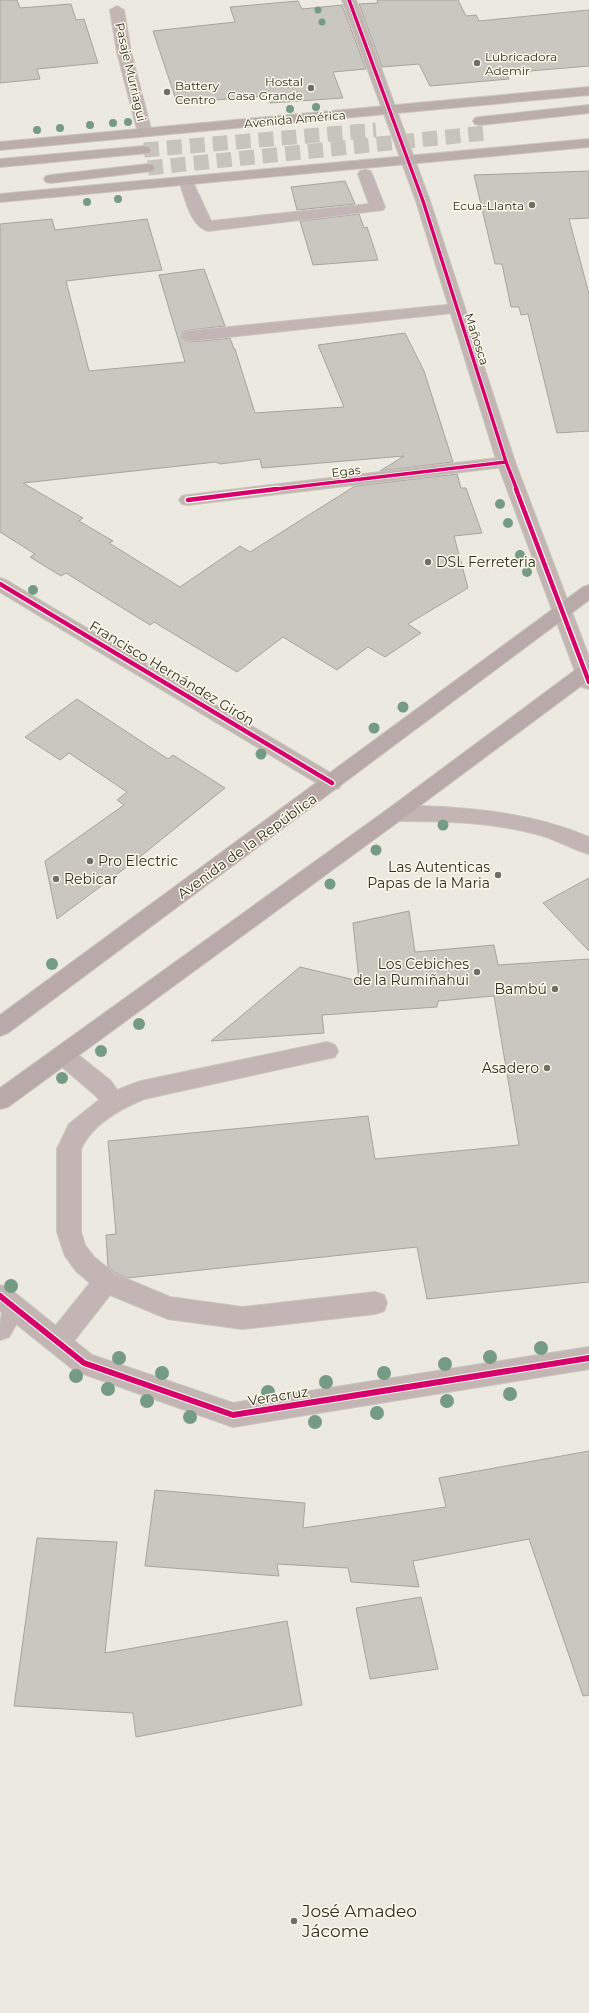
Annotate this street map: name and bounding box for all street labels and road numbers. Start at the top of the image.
street label: Pasaje Murriagui [112,21,150,123]
street label: Avenida América [244,107,346,131]
street label: Mañosca [462,311,492,367]
street label: Egas [331,462,361,480]
street label: Francisco Hernández Girón [86,616,258,730]
street label: Avenida de la República [174,789,320,903]
street label: Veracruz [247,1382,309,1410]

